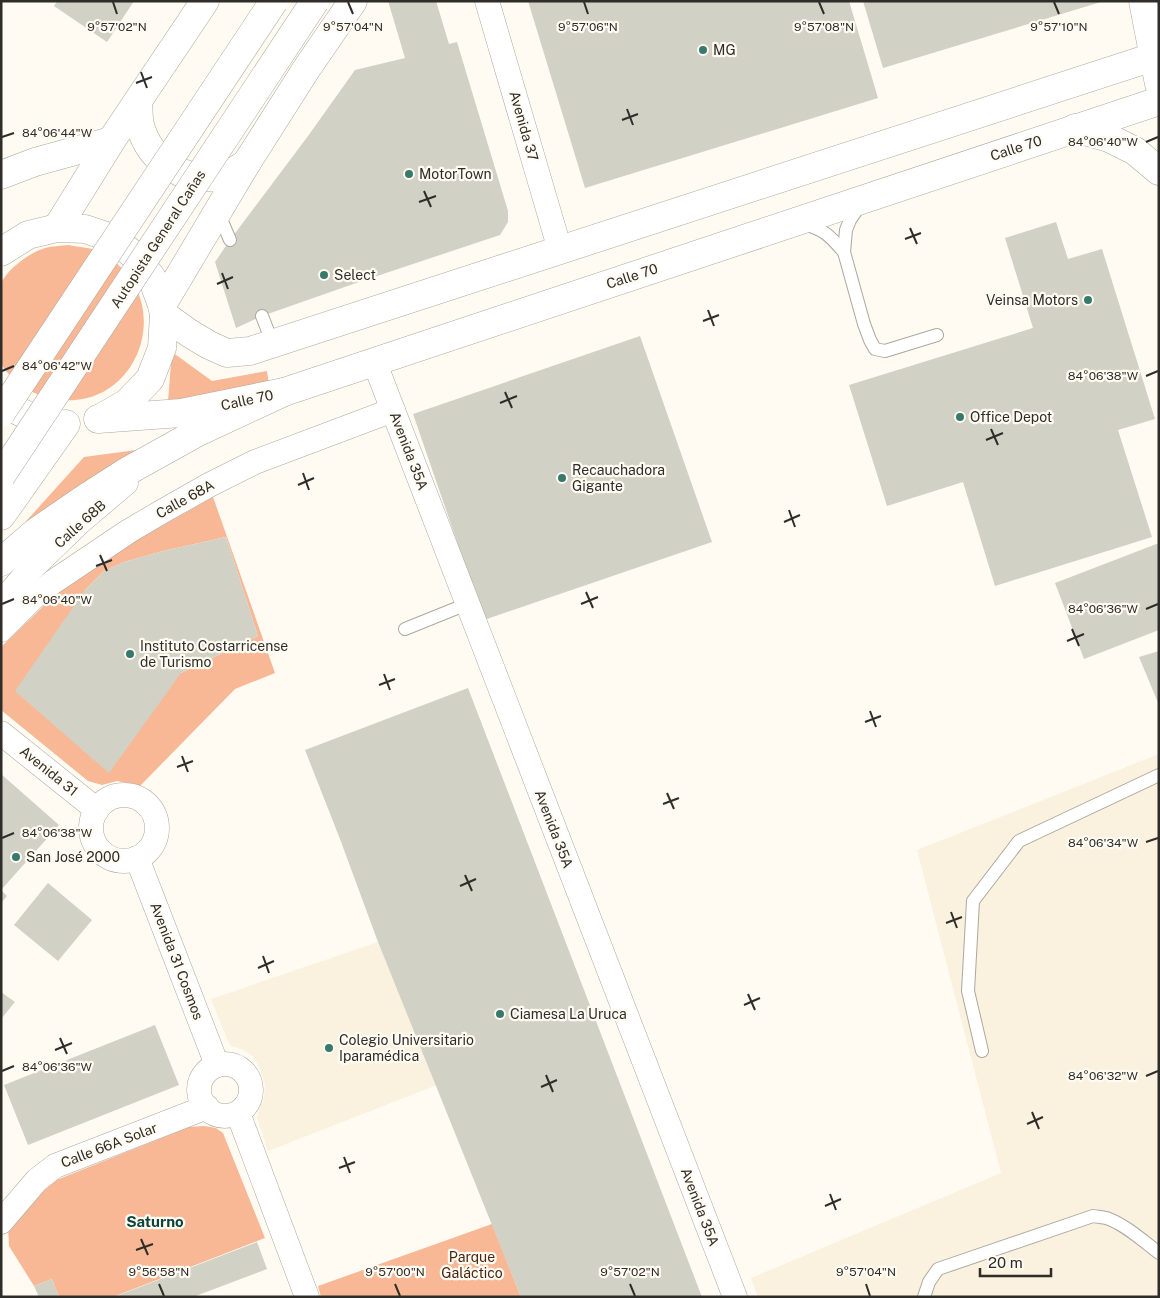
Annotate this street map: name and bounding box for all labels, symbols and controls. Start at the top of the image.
text: 9°57'02"N [87,20,147,34]
text: 9°57'04"N [323,20,383,34]
text: 9°57'06"N [558,20,618,34]
text: 9°57'08"N [794,20,854,34]
text: 9°57'10"N [1030,20,1088,34]
place label: MG [713,42,736,58]
marker: MG [697,44,709,56]
street label: Avenida 37 [506,89,542,163]
text: 84°06'44"W [22,126,93,140]
street label: Calle 70 [988,132,1044,164]
text: 84°06'40"W [1068,135,1139,149]
place label: MotorTown [419,166,492,182]
street label: Autopista General Cañas [107,167,209,311]
marker: MotorTown [403,168,415,180]
street label: Calle 70 [604,260,660,292]
place label: Select [334,267,376,283]
marker: Select [318,269,330,281]
place label: Veinsa Motors [986,292,1078,308]
marker: Veinsa Motors [1082,294,1094,306]
text: 84°06'42"W [22,359,92,373]
text: 84°06'38"W [1068,369,1139,383]
street label: Calle 70 [219,387,275,413]
place label: Office Depot [970,409,1052,425]
street label: Avenida 35A [387,410,431,493]
marker: Office Depot [954,411,966,423]
place label: Recauchadora Gigante [572,462,665,494]
marker: Recauchadora Gigante [556,472,568,484]
street label: Calle 68A [153,476,217,522]
street label: Calle 68B [51,497,109,551]
text: 84°06'40"W [22,593,93,607]
text: 84°06'36"W [1068,602,1139,616]
place label: Instituto Costarricense de Turismo [140,638,288,670]
marker: Instituto Costarricense de Turismo [124,648,136,660]
street label: Avenida 31 [17,743,81,799]
street label: Avenida 35A [532,788,576,871]
text: 84°06'38"W [22,826,93,840]
text: 84°06'34"W [1068,836,1139,850]
place label: San José 2000 [26,849,120,865]
marker: San José 2000 [10,851,22,863]
street label: Avenida 31 Cosmos [147,900,207,1022]
place label: Ciamesa La Uruca [510,1006,627,1022]
marker: Ciamesa La Uruca [494,1008,506,1020]
place label: Colegio Universitario Iparamédica [339,1032,474,1064]
marker: Colegio Universitario Iparamédica [323,1042,335,1054]
text: 84°06'36"W [22,1060,93,1074]
text: 84°06'32"W [1068,1069,1138,1083]
street label: Calle 66A Solar [59,1119,159,1171]
street label: Avenida 35A [678,1166,722,1249]
district label: Saturno [126,1213,184,1230]
scale bar [980,1246,1051,1278]
park label: Parque Galáctico [441,1249,503,1281]
text: 20 m [988,1254,1023,1271]
text: 9°56'58"N [129,1265,189,1279]
text: 9°57'00"N [365,1265,425,1279]
text: 9°57'02"N [600,1265,660,1279]
text: 9°57'04"N [836,1265,896,1279]

